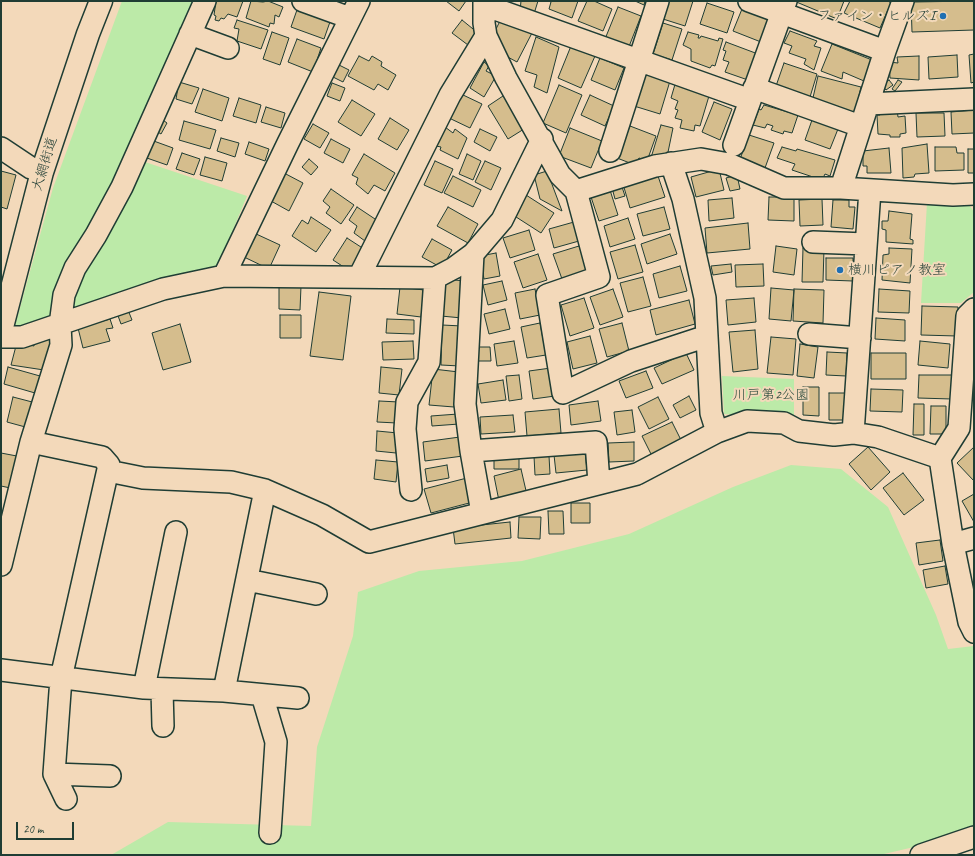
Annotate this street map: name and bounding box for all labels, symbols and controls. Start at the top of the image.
place label: ファイン・ヒルズI [817,8,935,24]
marker: ファイン・ヒルズI [938,11,948,21]
street label: 大網街道 [29,135,61,193]
place label: 横川ピアノ教室 [848,262,946,278]
marker: 横川ピアノ教室 [835,265,845,275]
park label: 川戸第2公園 [733,387,809,403]
scale bar [18,814,76,840]
text: 20 m [23,821,43,837]

